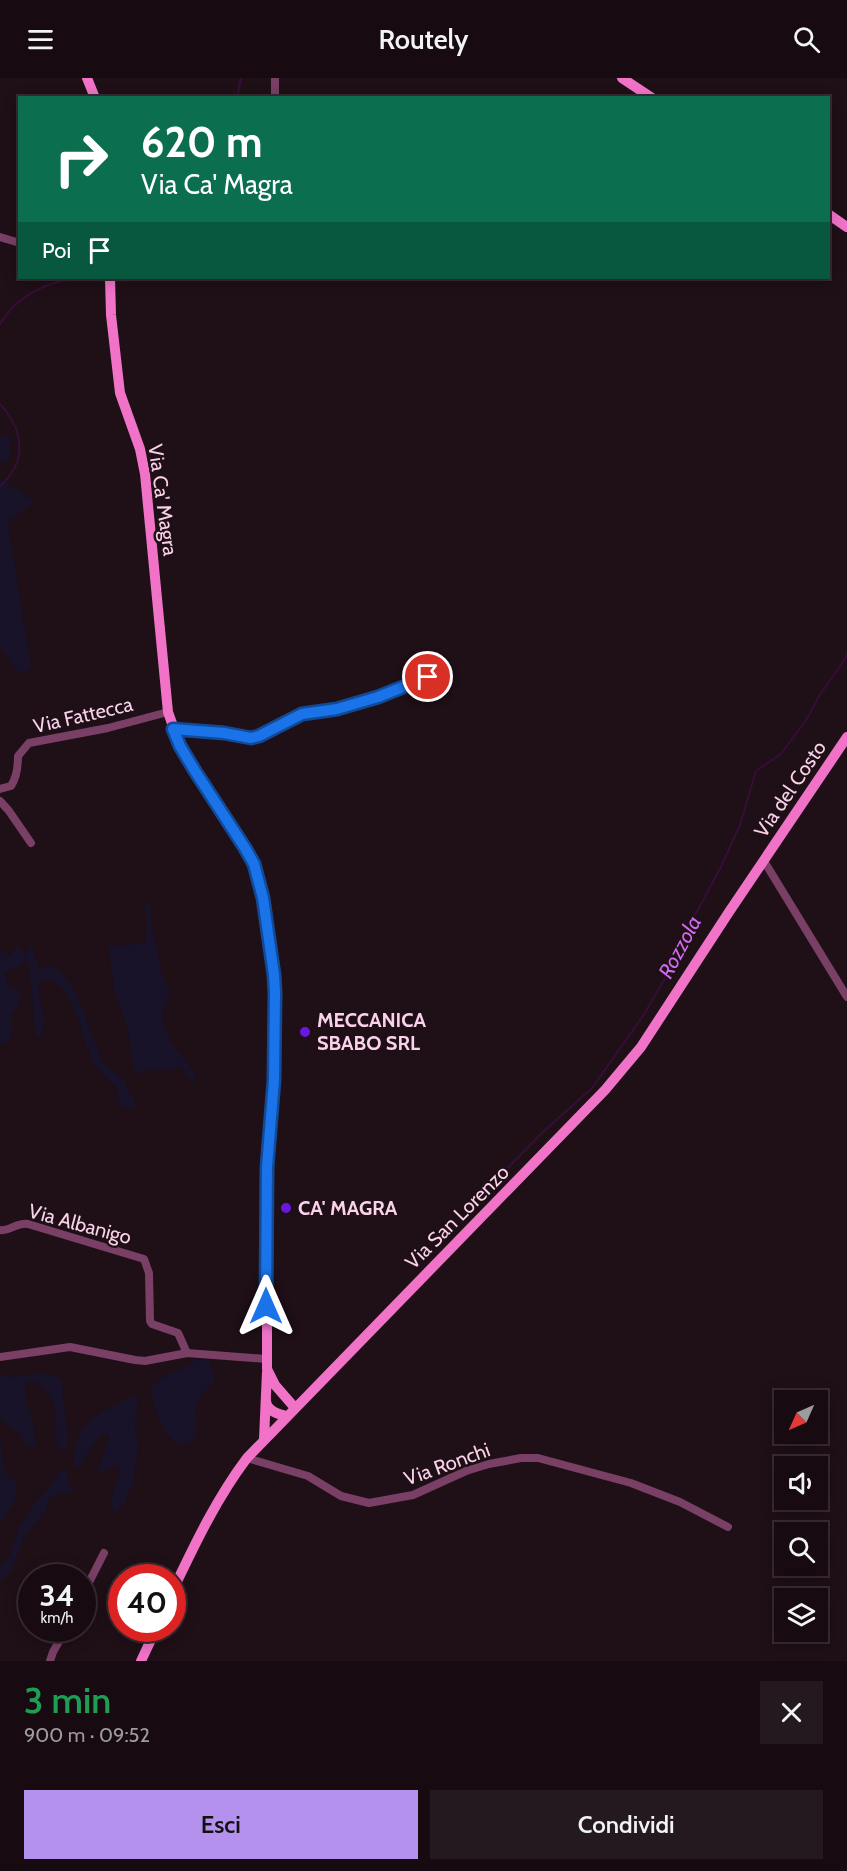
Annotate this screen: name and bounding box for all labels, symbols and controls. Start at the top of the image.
icon: menu [24,23,57,56]
text: Routely [379,23,468,56]
icon: search [790,23,823,56]
text: 620 m [141,116,262,168]
icon: right [42,120,120,198]
text: Via Ca' Magra [141,168,293,201]
icon: arrive [83,234,116,267]
text: Poi [42,237,71,264]
street label: Via Ca' Magra [143,443,183,558]
pin [402,651,453,702]
icon: arrive [411,660,444,693]
street label: Via Fattecca [31,692,135,738]
street label: Via del Costo [749,736,831,842]
water label: Rozzola [653,911,706,982]
place label: MECCANICA SBABO SRL [317,1008,426,1055]
marker: MECCANICA SBABO SRL [298,1025,312,1039]
street label: Via San Lorenzo [400,1160,514,1274]
place label: CA' MAGRA [298,1196,398,1220]
street label: Via Albanigo [26,1199,134,1249]
marker: CA' MAGRA [279,1201,293,1215]
position arrow [234,1274,298,1338]
north arrow [774,1390,828,1444]
map controls [774,1390,828,1642]
street label: Via Ronchi [401,1437,493,1491]
button: sound [774,1456,828,1510]
button: search [774,1522,828,1576]
speed limit sign: 40 [108,1564,186,1642]
text: 34 [40,1577,74,1614]
button: layers [774,1588,828,1642]
text: km/h [41,1609,73,1627]
text: 3 min [24,1678,111,1722]
button: close [760,1681,823,1744]
text: 900 m · 09:52 [24,1723,150,1747]
button: Esci [24,1790,418,1859]
button: Condividi [430,1790,823,1859]

